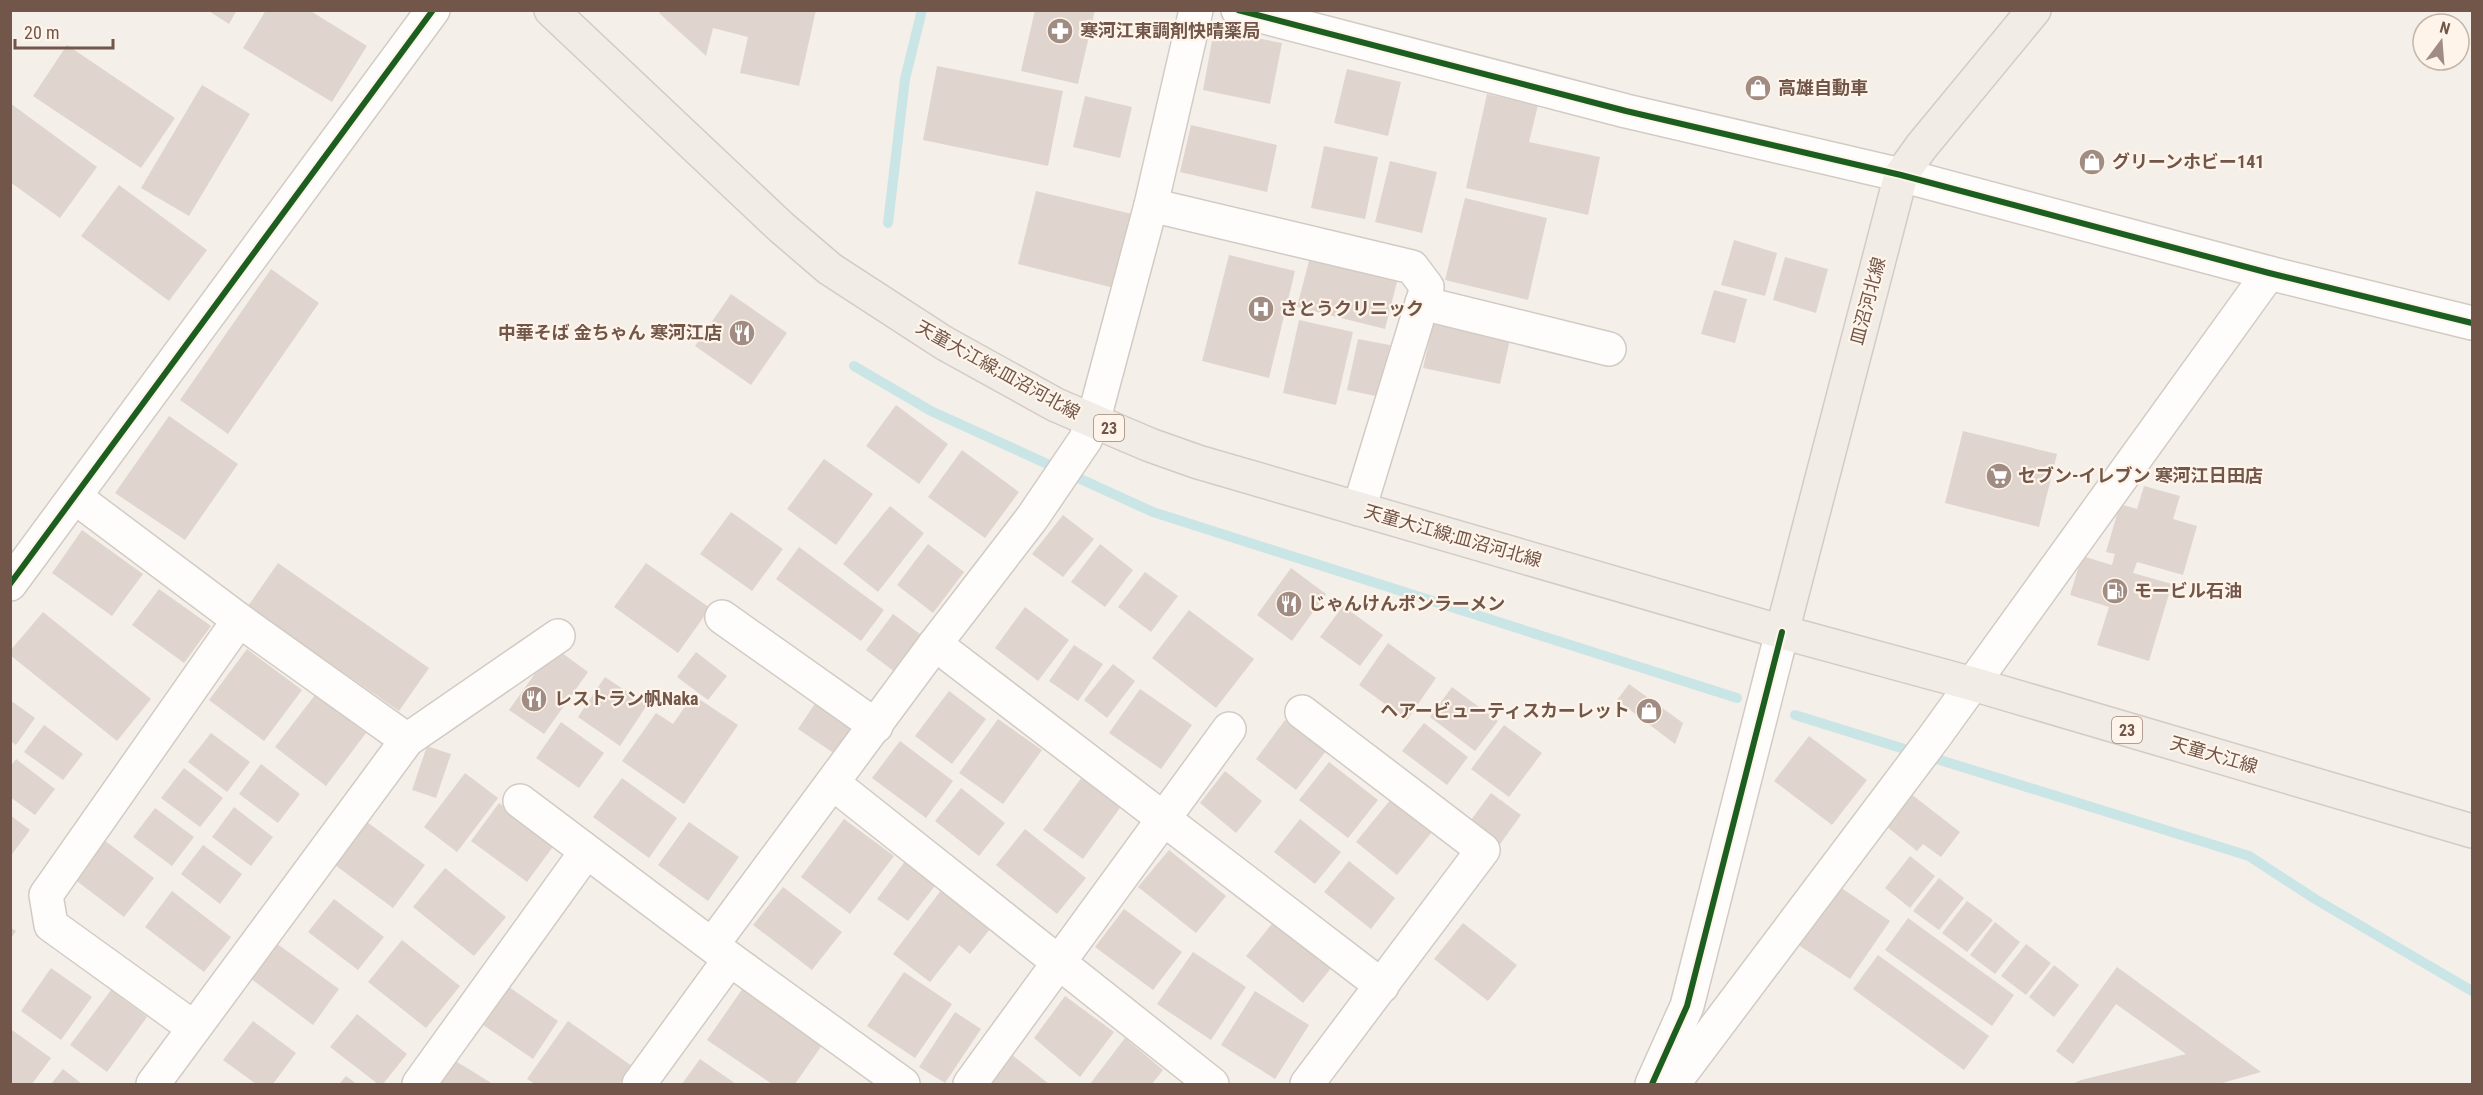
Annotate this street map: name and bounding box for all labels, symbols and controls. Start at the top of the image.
scale bar [15,12,112,50]
north arrow [2411,12,2471,72]
pharmacy icon: 寒河江東調剤快晴薬局 [1045,16,1075,46]
text: N [2438,18,2452,39]
place label: 寒河江東調剤快晴薬局 [1080,20,1260,41]
text: 20 m [24,22,59,43]
shop icon: 高雄自動車 [1743,73,1773,103]
place label: 高雄自動車 [1778,77,1868,98]
shop icon: グリーンホビー141 [2077,147,2107,177]
place label: グリーンホビー141 [2112,151,2264,172]
street label: 皿沼河北線 [1846,255,1889,347]
hospital icon: さとうクリニック [1246,294,1276,324]
place label: さとうクリニック [1280,298,1424,319]
street label: 天童大江線;皿沼河北線 [913,316,1084,423]
restaurant icon: 中華そば 金ちゃん 寒河江店 [727,318,757,348]
place label: 中華そば 金ちゃん 寒河江店 [498,322,722,343]
road number: 23 [1094,415,1124,441]
supermarket icon: セブン-イレブン 寒河江日田店 [1984,461,2014,491]
place label: セブン-イレブン 寒河江日田店 [2018,465,2263,486]
street label: 天童大江線;皿沼河北線 [1362,500,1544,571]
fuel station icon: モービル石油 [2100,576,2130,606]
place label: モービル石油 [2134,580,2242,601]
restaurant icon: じゃんけんポンラーメン [1274,589,1304,619]
place label: じゃんけんポンラーメン [1308,593,1505,614]
restaurant icon: レストラン帆Naka [519,684,549,714]
place label: レストラン帆Naka [554,688,699,709]
shop icon: ヘアービューティスカーレット [1634,696,1664,726]
place label: ヘアービューティスカーレット [1380,700,1630,721]
road number: 23 [2112,717,2142,743]
street label: 天童大江線 [2168,732,2260,777]

